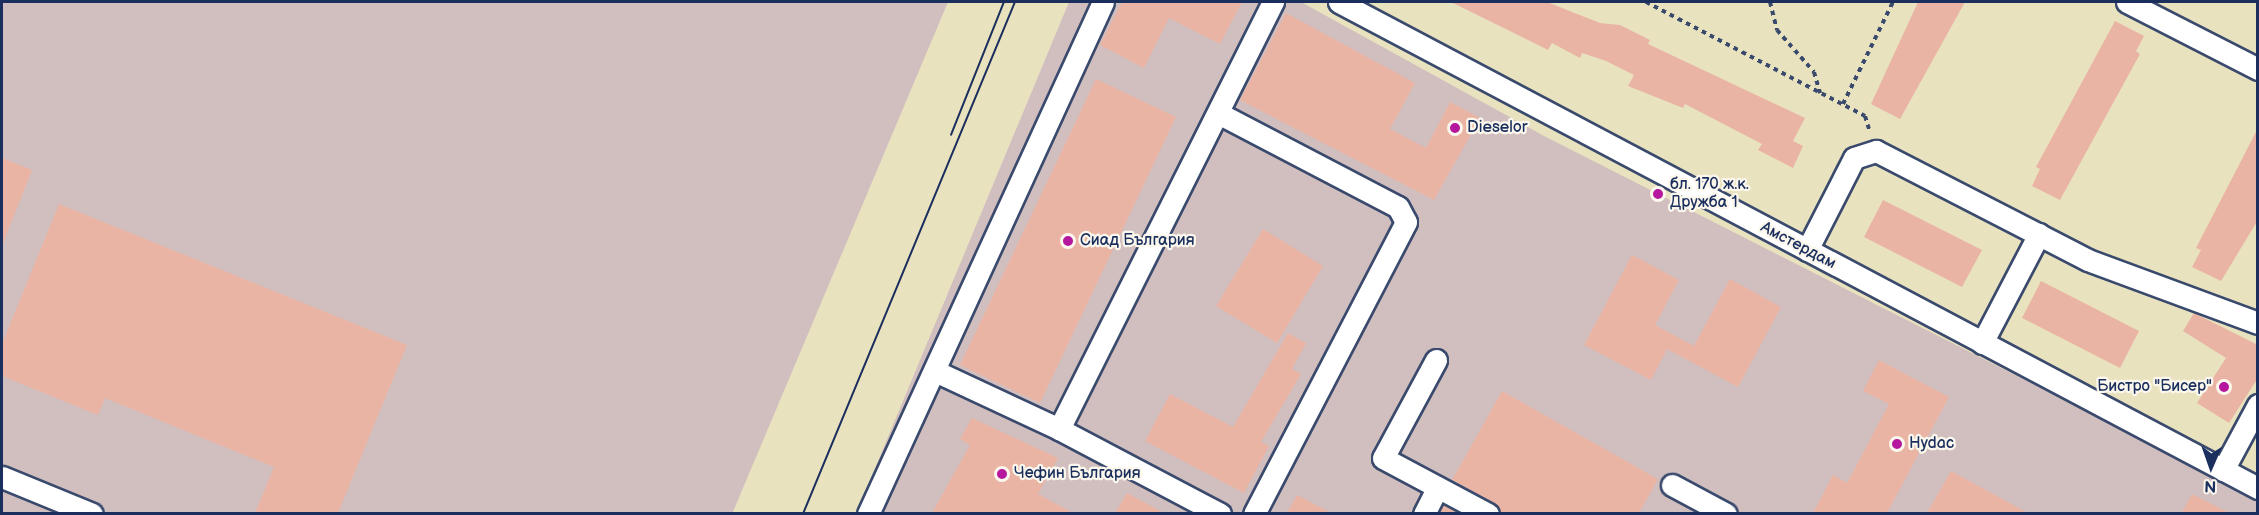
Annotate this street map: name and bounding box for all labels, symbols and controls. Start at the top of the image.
place label: Dieselor [1467,118,1528,138]
marker: Dieselor [1448,121,1462,135]
place label: бл. 170 ж.к. Дружба 1 [1670,175,1749,213]
marker: бл. 170 ж.к. Дружба 1 [1651,187,1665,201]
street label: Амстердам [1757,218,1839,274]
place label: Сиад България [1080,231,1195,251]
marker: Сиад България [1061,234,1075,248]
place label: Бистро "Бисер" [2097,377,2212,397]
marker: Бистро "Бисер" [2217,380,2231,394]
place label: Hydac [1909,434,1954,454]
marker: Hydac [1890,437,1904,451]
north arrow [2181,437,2241,497]
place label: Чефин България [1014,464,1141,484]
marker: Чефин България [995,467,1009,481]
text: N [2204,476,2217,495]

